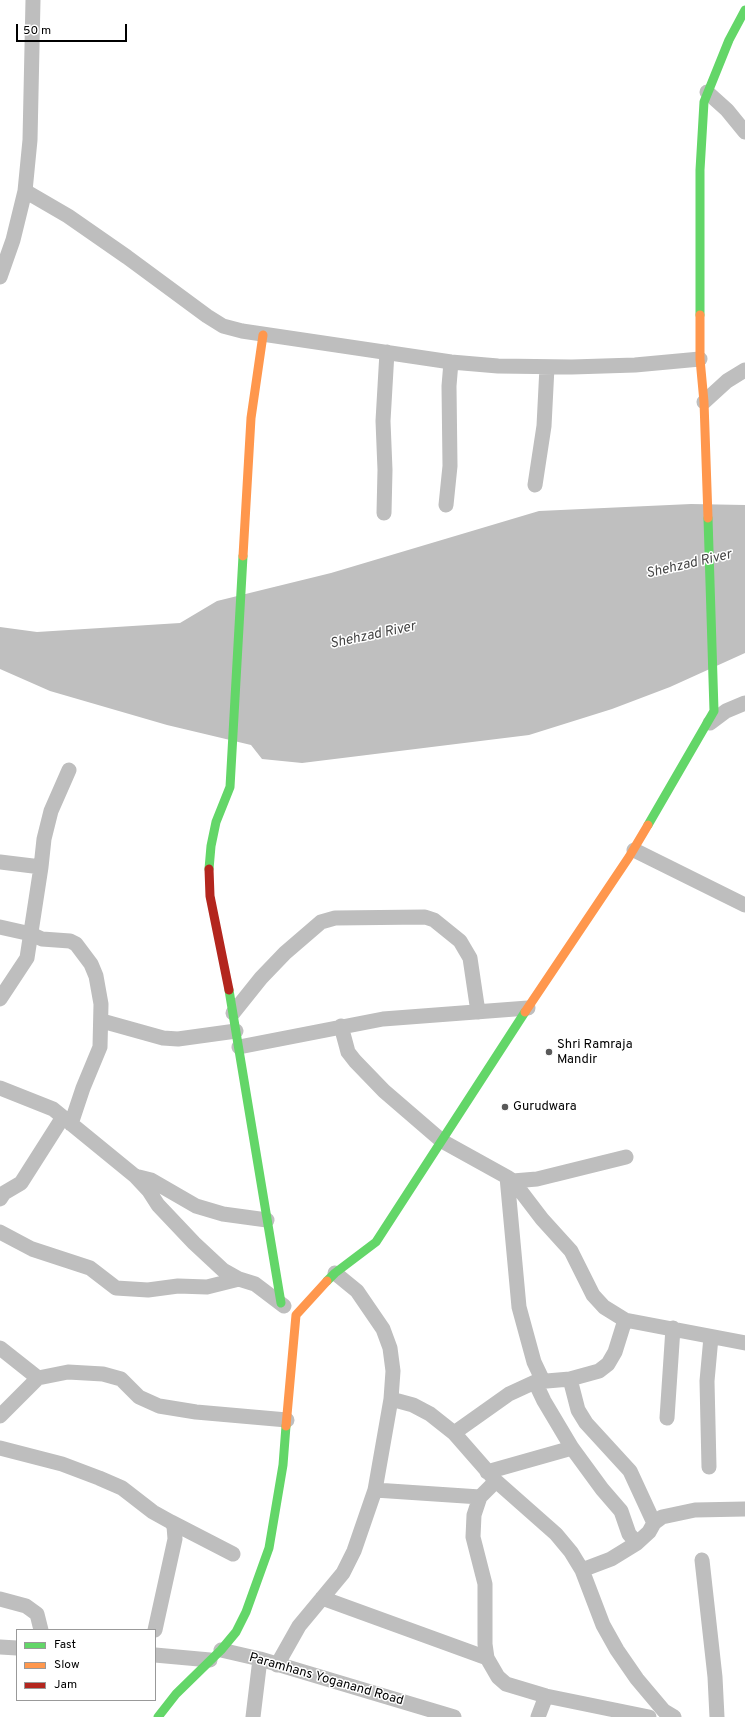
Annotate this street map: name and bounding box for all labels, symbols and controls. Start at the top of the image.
scale bar [18,16,129,42]
text: 50 m [23,23,51,39]
water label: Shehzad River [645,547,733,583]
water label: Shehzad River [329,619,417,653]
place label: Shri Ramraja Mandir [557,1037,632,1068]
marker: Shri Ramraja Mandir [544,1047,554,1057]
place label: Gurudwara [513,1099,577,1115]
marker: Gurudwara [500,1102,510,1112]
legend [16,1629,156,1701]
text: Fast [54,1637,76,1653]
street label: Paramhans Yoganand Road [247,1650,405,1710]
text: Slow [54,1657,80,1673]
text: Jam [54,1677,77,1693]

